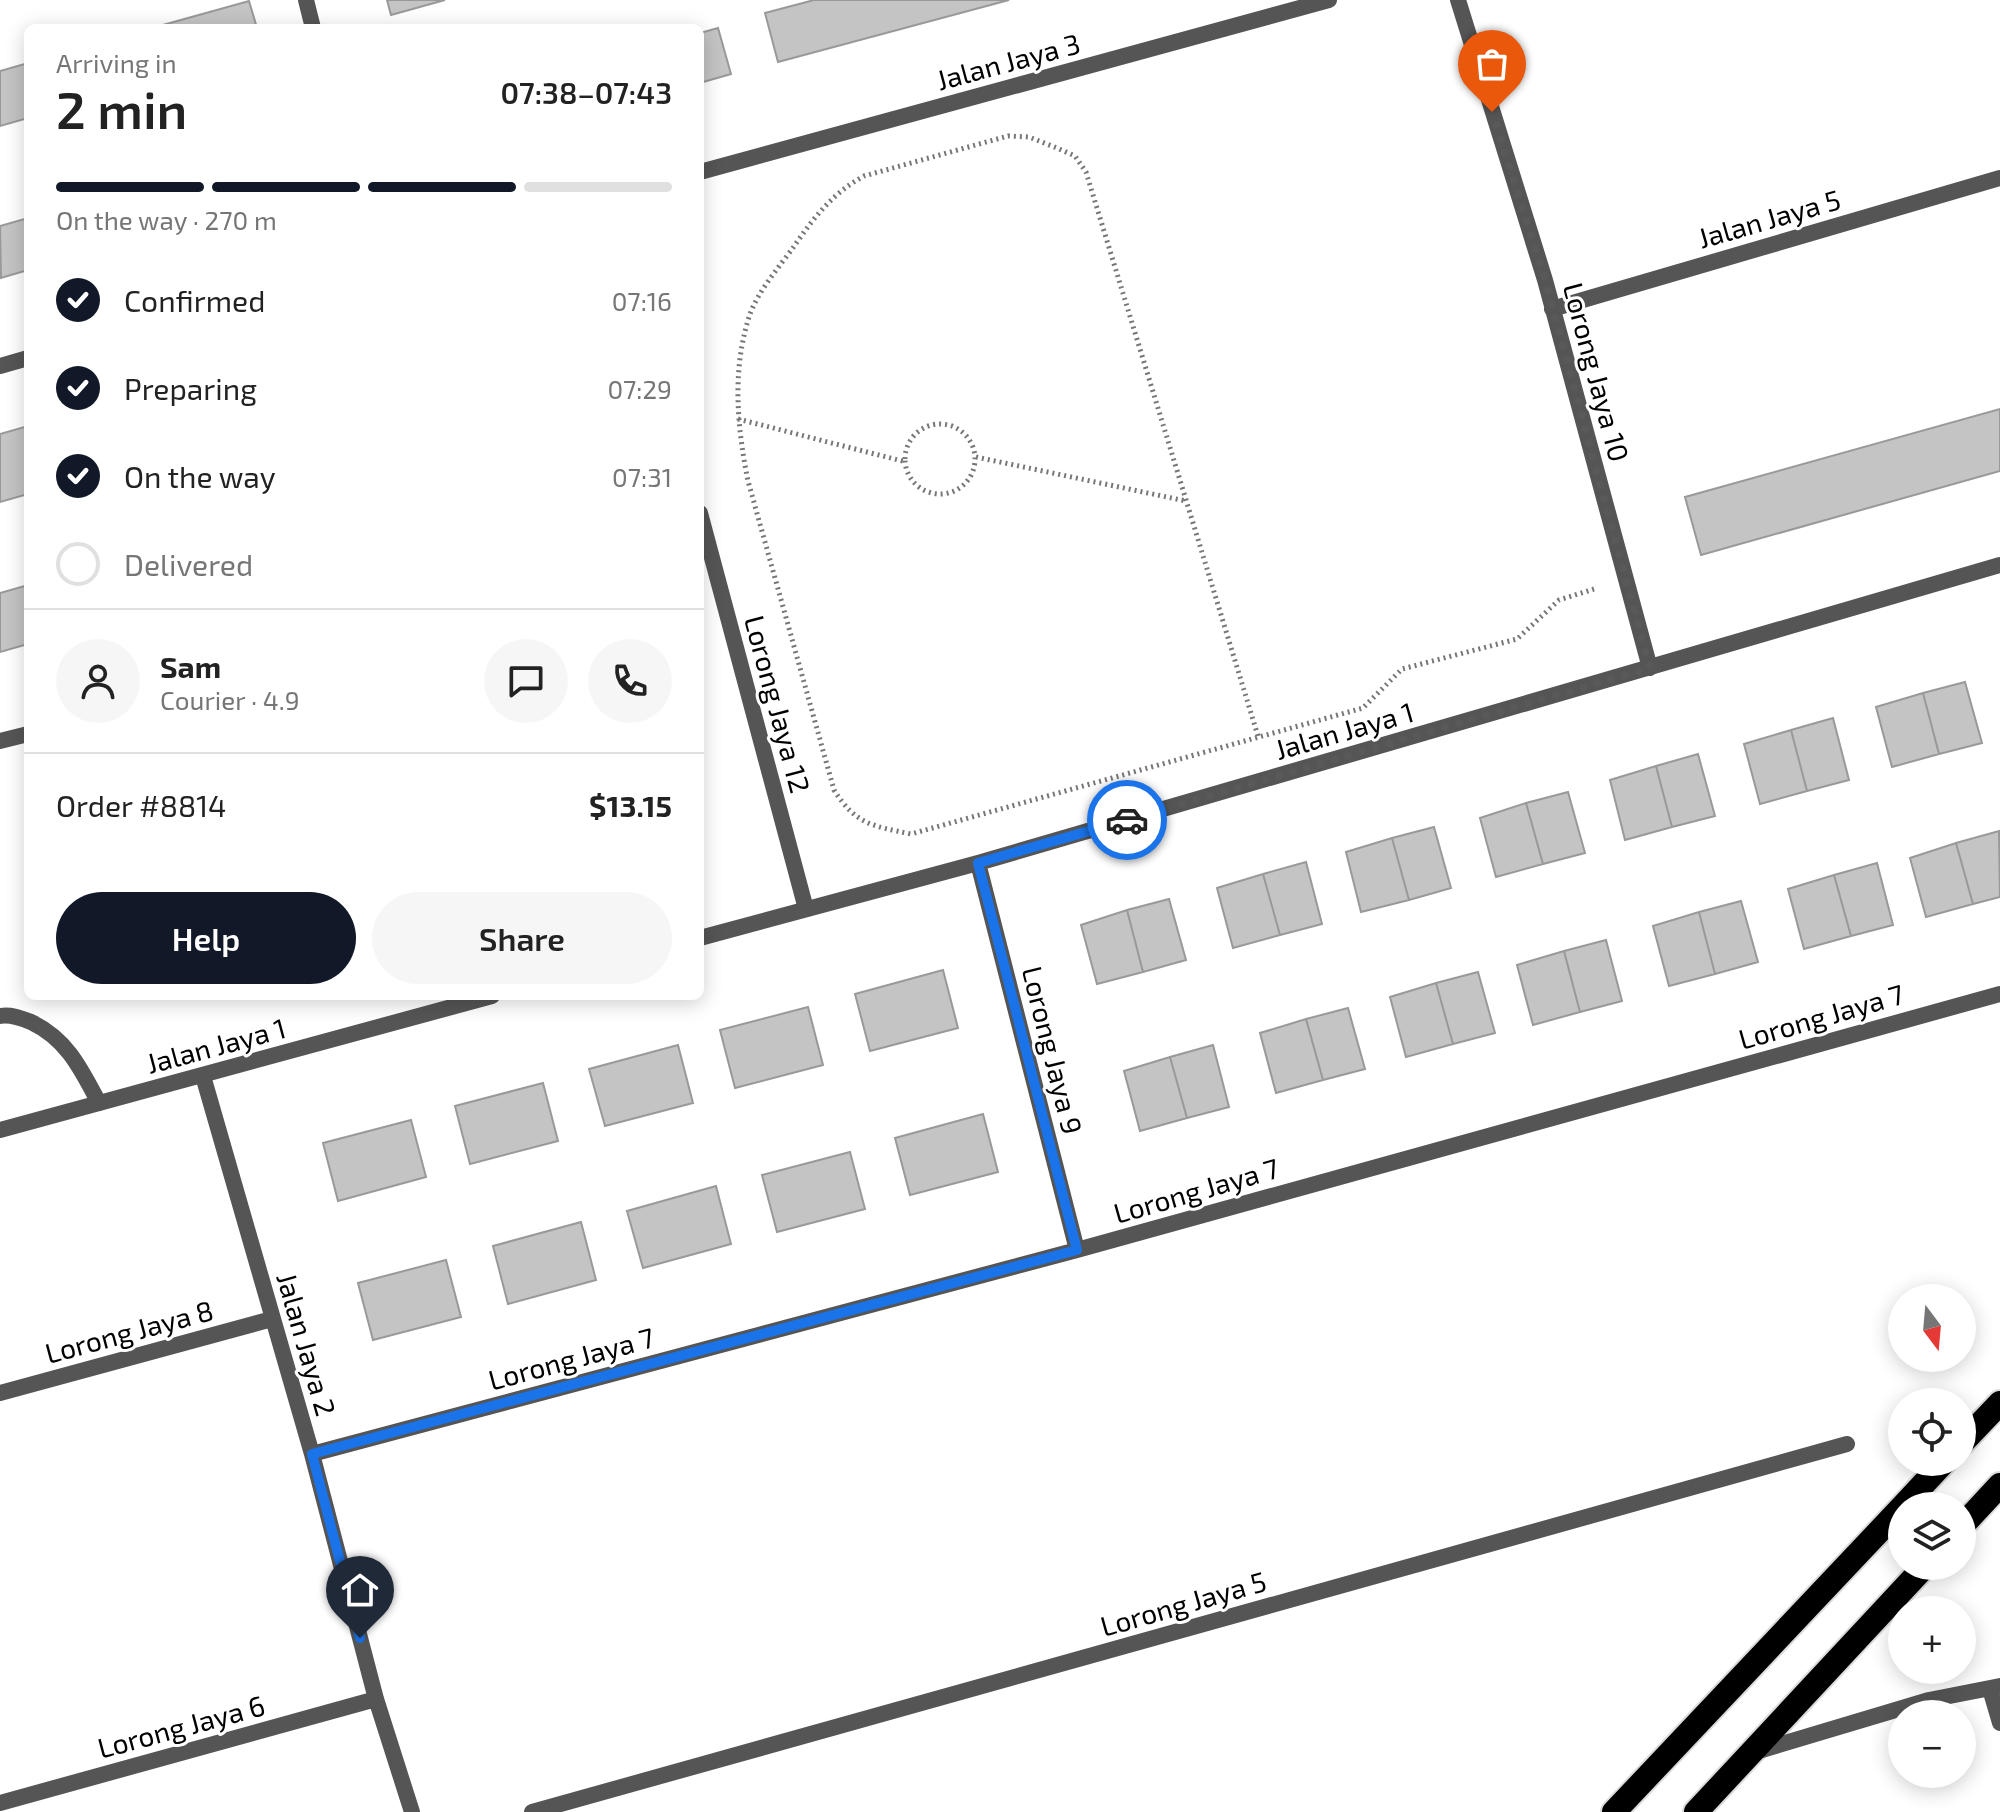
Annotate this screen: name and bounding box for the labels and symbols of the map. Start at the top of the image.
street label: Jalan Jaya 3 [932,26,1084,96]
pin [1458,30,1526,112]
street label: Jalan Jaya 5 [1694,181,1844,255]
street label: Lorong Jaya 10 [1557,279,1637,465]
street label: Lorong Jaya 12 [738,611,818,797]
street label: Jalan Jaya 1 [1271,694,1417,766]
courier [1087,780,1167,860]
street label: Lorong Jaya 9 [1016,963,1090,1137]
street label: Lorong Jaya 7 [1735,976,1907,1056]
street label: Jalan Jaya 1 [143,1010,289,1080]
street label: Lorong Jaya 7 [1110,1150,1282,1230]
street label: Jalan Jaya 2 [270,1268,344,1420]
north arrow [1888,1284,1976,1372]
street label: Lorong Jaya 8 [41,1292,217,1370]
street label: Lorong Jaya 7 [484,1320,658,1396]
pin [326,1556,394,1638]
street label: Lorong Jaya 5 [1096,1563,1270,1643]
street label: Lorong Jaya 6 [94,1687,268,1765]

